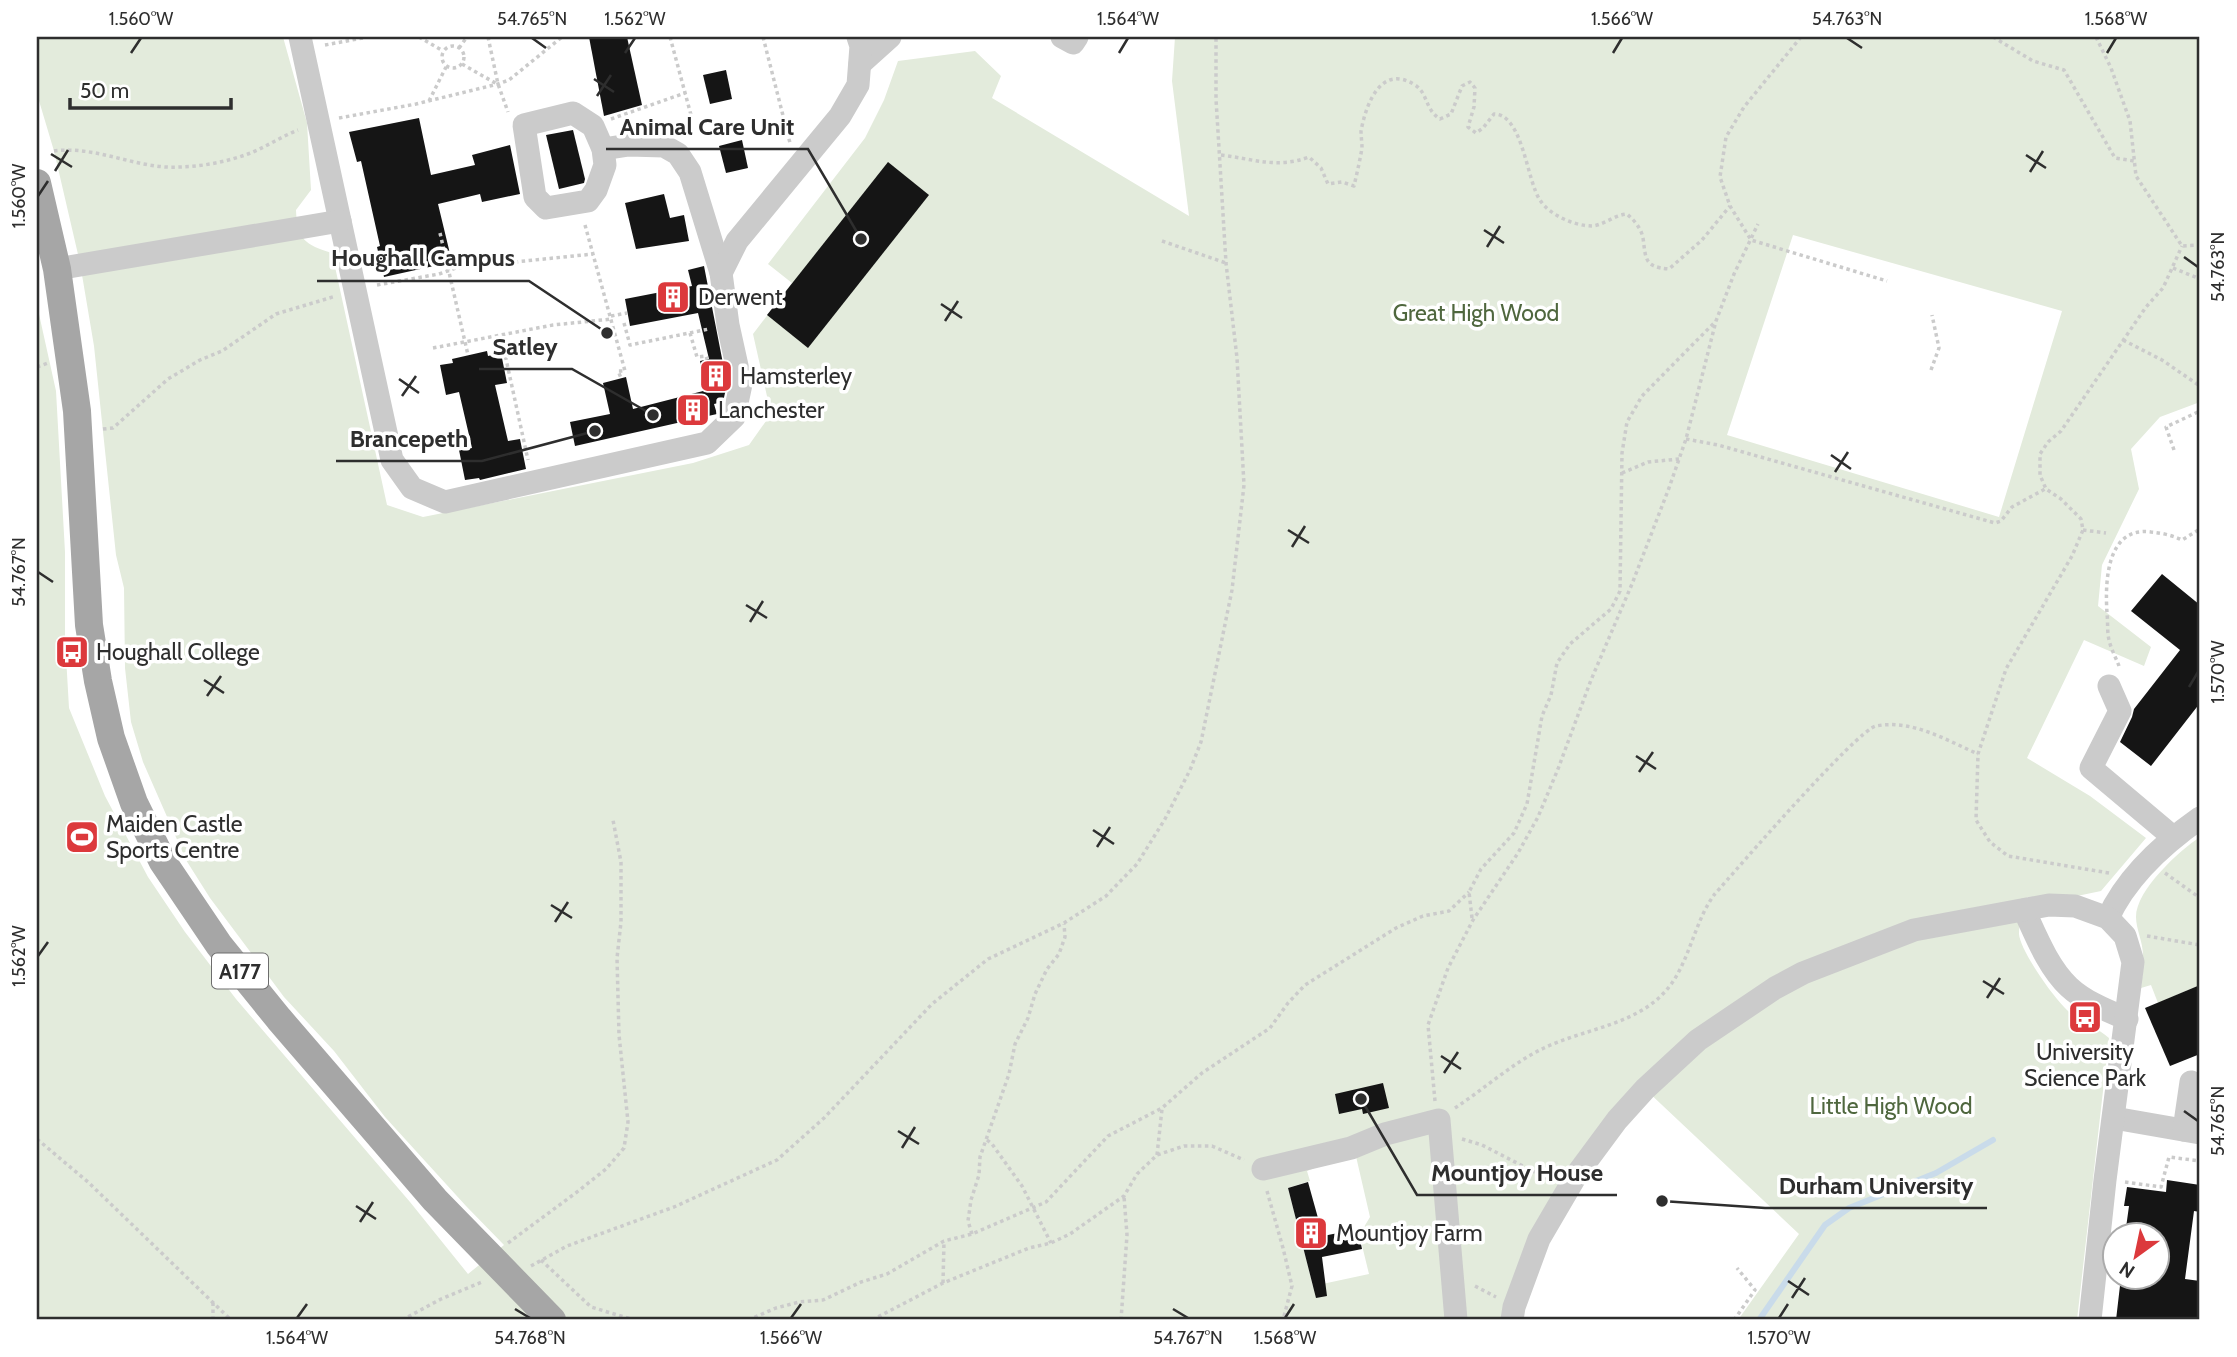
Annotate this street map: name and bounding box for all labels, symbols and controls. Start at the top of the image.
text: 1.560°W [109,8,173,30]
text: 54.765°N [497,8,567,30]
text: 1.562°W [604,8,666,30]
text: 1.564°W [1097,8,1159,30]
text: 1.566°W [1591,8,1653,30]
text: 54.763°N [1812,8,1882,30]
text: 1.568°W [2085,8,2147,30]
scale bar [70,66,231,110]
text: 50 m [80,78,129,103]
callout: Animal Care Unit [606,104,808,149]
text: Animal Care Unit [620,112,794,141]
text: 1.560°W [8,164,30,228]
text: 54.763°N [2207,232,2229,302]
callout: Houghall Campus [317,236,529,281]
text: Houghall Campus [331,243,515,272]
building icon: Derwent [654,278,692,316]
place label: Derwent [698,283,783,311]
park label: Great High Wood [1393,299,1559,327]
callout: Satley [479,324,572,369]
text: Satley [492,332,558,361]
building icon: Hamsterley [697,357,735,395]
place label: Hamsterley [740,362,852,390]
building icon: Lanchester [674,391,712,429]
place label: Lanchester [718,396,825,424]
callout: Brancepeth [336,416,482,461]
text: Brancepeth [350,424,468,453]
text: 54.767°N [8,537,30,607]
bus stop icon: Houghall College [53,633,91,671]
place label: Houghall College [96,638,260,666]
text: 1.570°W [2207,640,2229,704]
place label: Maiden Castle Sports Centre [106,810,243,864]
sports icon: Maiden Castle Sports Centre [63,818,101,856]
text: 1.562°W [8,925,30,987]
road number: A177 [212,954,268,988]
bus stop icon: University Science Park [2066,998,2104,1036]
place label: University Science Park [2024,1038,2147,1092]
text: 54.765°N [2207,1086,2229,1156]
park label: Little High Wood [1809,1092,1973,1120]
callout: Mountjoy House [1417,1150,1617,1195]
text: Mountjoy House [1431,1158,1603,1187]
callout: Durham University [1765,1163,1987,1208]
text: Durham University [1779,1171,1973,1200]
building icon: Mountjoy Farm [1292,1214,1330,1252]
place label: Mountjoy Farm [1336,1219,1483,1247]
north arrow [2100,1220,2170,1290]
text: N [2115,1257,2139,1283]
text: 1.564°W [266,1327,328,1349]
text: 54.768°N [494,1327,566,1349]
text: 1.566°W [760,1327,822,1349]
text: 54.767°N [1153,1327,1223,1349]
text: 1.568°W [1254,1327,1316,1349]
text: 1.570°W [1747,1327,1811,1349]

